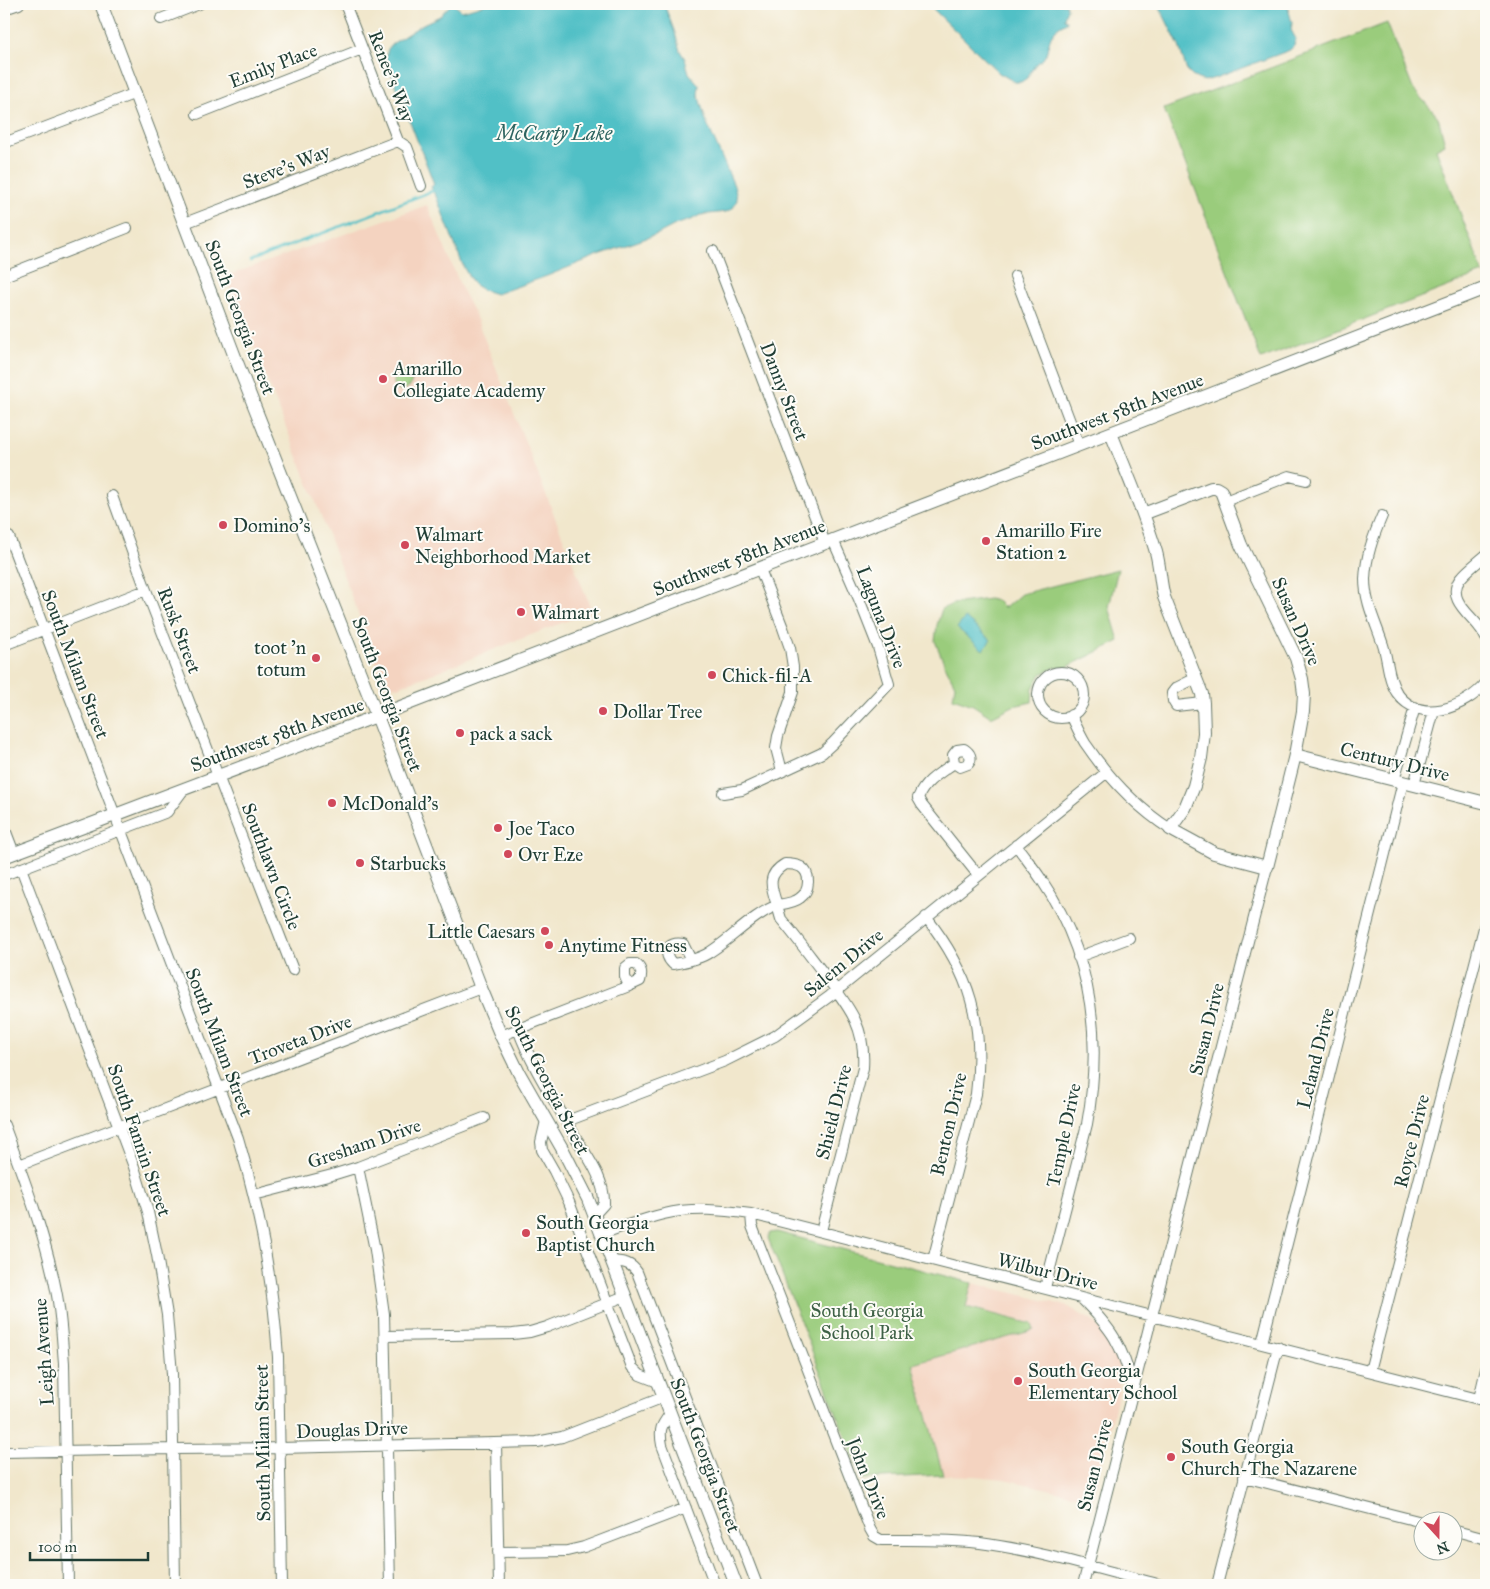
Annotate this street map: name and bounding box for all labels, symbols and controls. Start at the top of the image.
street label: Renee's Way [363,27,420,126]
street label: Emily Place [226,38,321,93]
water label: McCarty Lake [494,121,613,145]
street label: Steve's Way [239,139,334,194]
street label: South Georgia Street [199,236,281,399]
street label: Danny Street [755,339,814,444]
place label: Amarillo Collegiate Academy [392,357,546,403]
street label: Southwest 58th Avenue [1028,368,1207,455]
marker: Amarillo Collegiate Academy [377,373,389,385]
place label: Domino's [233,514,310,537]
street label: Southwest 58th Avenue [650,514,829,601]
marker: Domino's [217,519,229,531]
place label: Amarillo Fire Station 2 [995,519,1102,564]
place label: Walmart Neighborhood Market [415,523,591,569]
marker: Amarillo Fire Station 2 [980,535,992,547]
marker: Walmart Neighborhood Market [399,539,411,551]
street label: Laguna Drive [851,563,912,672]
street label: Susan Drive [1267,573,1326,669]
street label: Rusk Street [153,584,207,677]
street label: South Milam Street [37,587,115,742]
place label: Walmart [531,601,599,624]
marker: Walmart [515,606,527,618]
street label: South Georgia Street [346,613,428,776]
place label: toot 'n totum [254,636,306,681]
marker: toot 'n totum [310,652,322,664]
place label: Chick-fil-A [722,664,812,687]
marker: Chick-fil-A [706,669,718,681]
street label: Southwest 58th Avenue [187,692,367,777]
place label: Dollar Tree [613,700,703,723]
marker: Dollar Tree [597,705,609,717]
place label: pack a sack [469,722,553,745]
marker: pack a sack [454,727,466,739]
street label: Century Drive [1338,737,1452,786]
place label: McDonald's [342,792,439,815]
marker: McDonald's [326,797,338,809]
street label: Southlawn Circle [237,799,306,933]
place label: Joe Taco [506,817,575,841]
marker: Joe Taco [492,822,504,834]
place label: Ovr Eze [518,843,583,866]
marker: Ovr Eze [502,848,514,860]
place label: Starbucks [370,852,446,875]
marker: Starbucks [354,857,366,869]
place label: Little Caesars [427,920,535,943]
street label: Salem Drive [799,923,888,1002]
marker: Little Caesars [539,925,551,937]
place label: Anytime Fitness [558,934,687,957]
marker: Anytime Fitness [543,939,555,951]
street label: South Milam Street [181,965,259,1120]
street label: Susan Drive [1184,981,1229,1078]
street label: South Georgia Street [499,1002,595,1159]
street label: Leland Drive [1292,1005,1339,1111]
street label: Troveta Drive [245,1009,355,1070]
street label: South Fannin Street [103,1061,176,1220]
street label: Shield Drive [811,1062,856,1162]
street label: Benton Drive [925,1070,972,1178]
street label: Temple Drive [1041,1081,1086,1189]
street label: Royce Drive [1389,1092,1434,1190]
street label: Gresham Drive [304,1113,424,1174]
place label: South Georgia Baptist Church [536,1211,655,1256]
marker: South Georgia Baptist Church [520,1227,532,1239]
street label: Wilbur Drive [995,1248,1101,1295]
street label: Leigh Avenue [28,1297,60,1407]
park label: South Georgia School Park [811,1299,924,1344]
place label: South Georgia Elementary School [1028,1359,1178,1404]
street label: South Milam Street [250,1364,275,1522]
street label: South Georgia Street [664,1374,746,1537]
marker: South Georgia Elementary School [1012,1375,1024,1387]
street label: Douglas Drive [296,1416,408,1444]
street label: Susan Drive [1072,1417,1117,1514]
street label: John Drive [840,1432,895,1523]
place label: South Georgia Church-The Nazarene [1181,1435,1357,1480]
marker: South Georgia Church-The Nazarene [1165,1451,1177,1463]
north arrow [1412,1512,1462,1562]
scale bar [30,1529,148,1561]
text: 100 m [38,1538,78,1556]
text: N [1434,1538,1451,1558]

